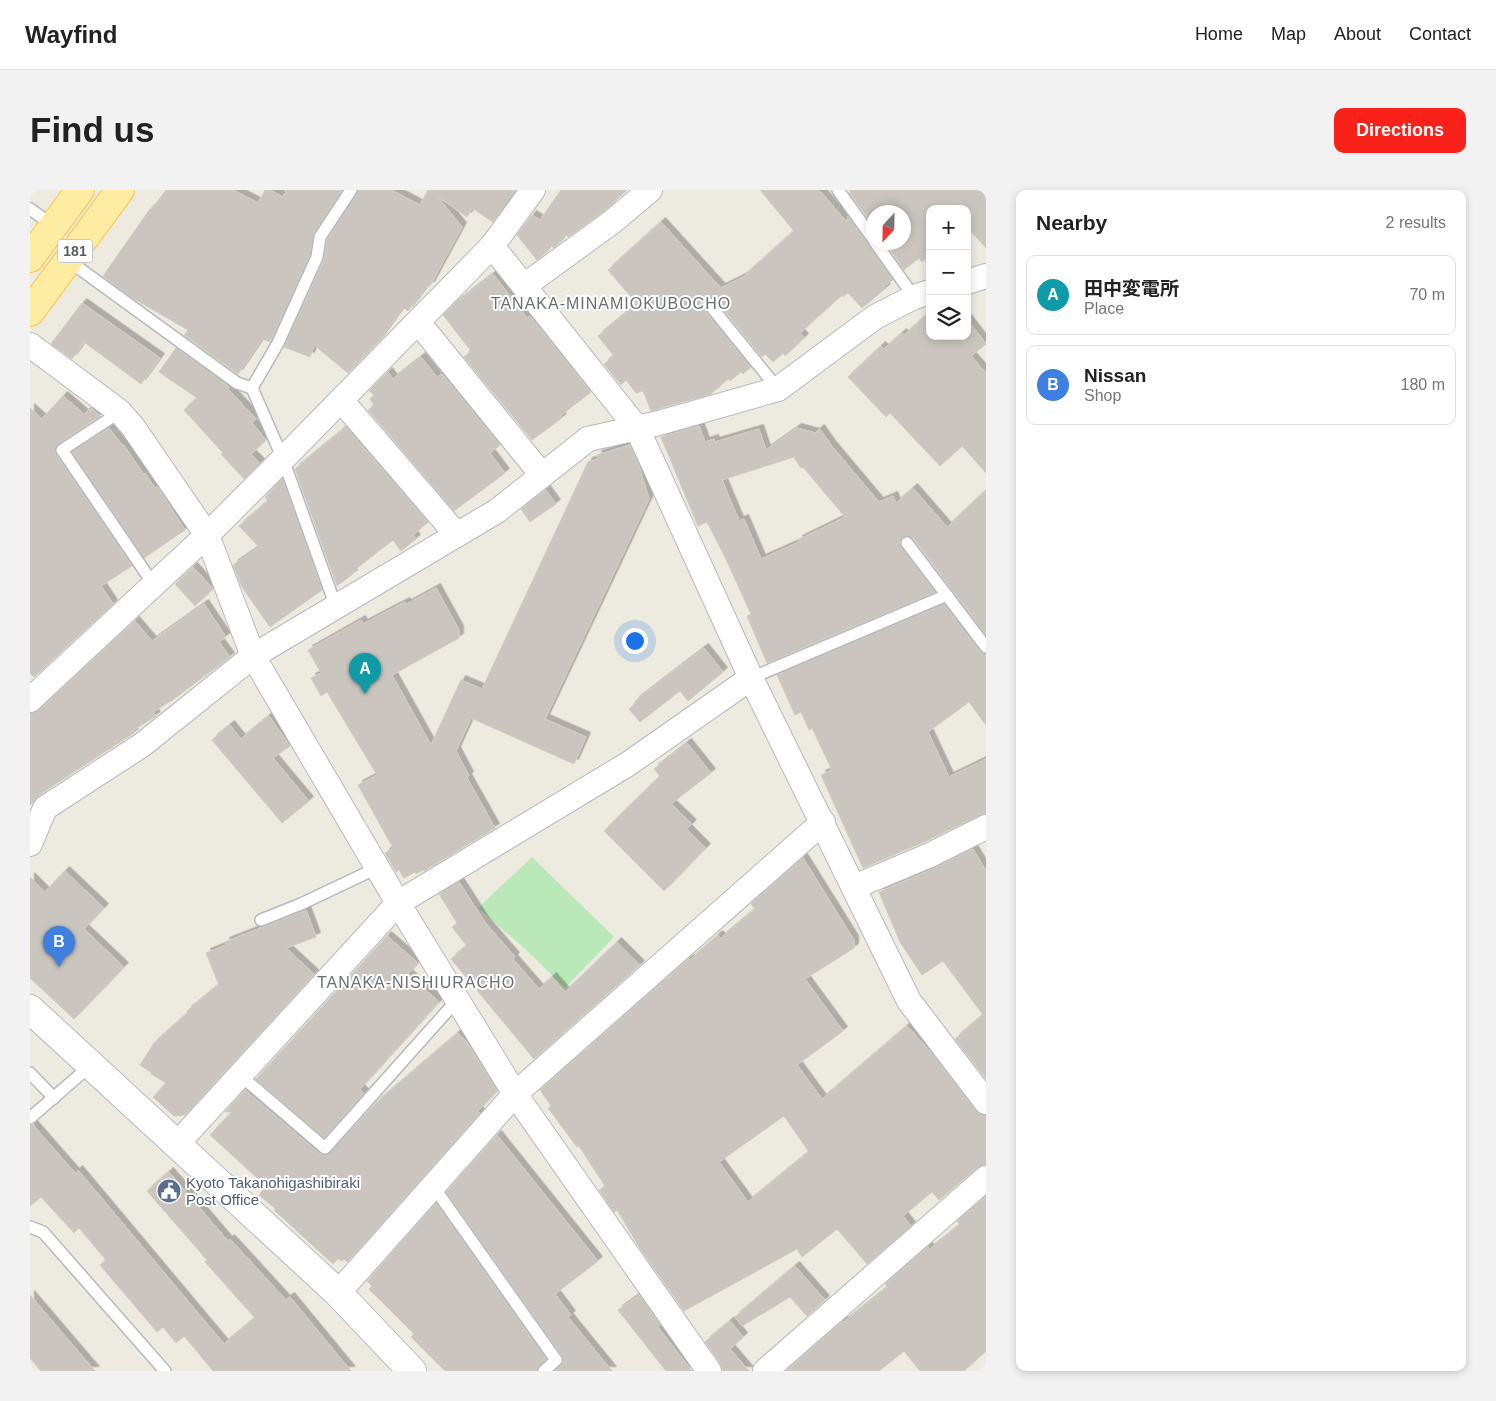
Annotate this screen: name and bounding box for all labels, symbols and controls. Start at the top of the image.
text: Wayfind [25,21,117,48]
text: Home [1195,24,1243,44]
text: Map [1271,24,1306,44]
text: About [1334,24,1381,44]
text: Contact [1409,24,1471,44]
button: Directions [1334,108,1466,153]
text: Find us [30,110,154,149]
north arrow [866,205,911,250]
map controls [926,205,971,340]
button: + [926,205,971,250]
text: Nearby [1036,211,1107,234]
text: 2 results [1386,214,1446,231]
road number: 181 [58,239,92,262]
button: − [926,250,971,295]
text: 田中変電所 [1084,278,1179,299]
text: A [1047,286,1059,303]
text: 70 m [1409,286,1445,303]
district label: TANAKA-MINAMIOKUBOCHO [491,295,731,312]
button: layers [926,295,971,340]
text: Place [1084,300,1124,317]
text: Nissan [1084,365,1146,386]
text: B [1047,376,1059,393]
text: 180 m [1401,376,1445,393]
text: Shop [1084,387,1121,404]
your location [622,628,648,654]
pin: A [349,653,381,694]
pin: B [43,926,75,967]
district label: TANAKA-NISHIURACHO [317,974,515,991]
place label: Kyoto Takanohigashibiraki Post Office [186,1174,360,1208]
public building icon: Kyoto Takanohigashibiraki Post Office [156,1178,182,1204]

